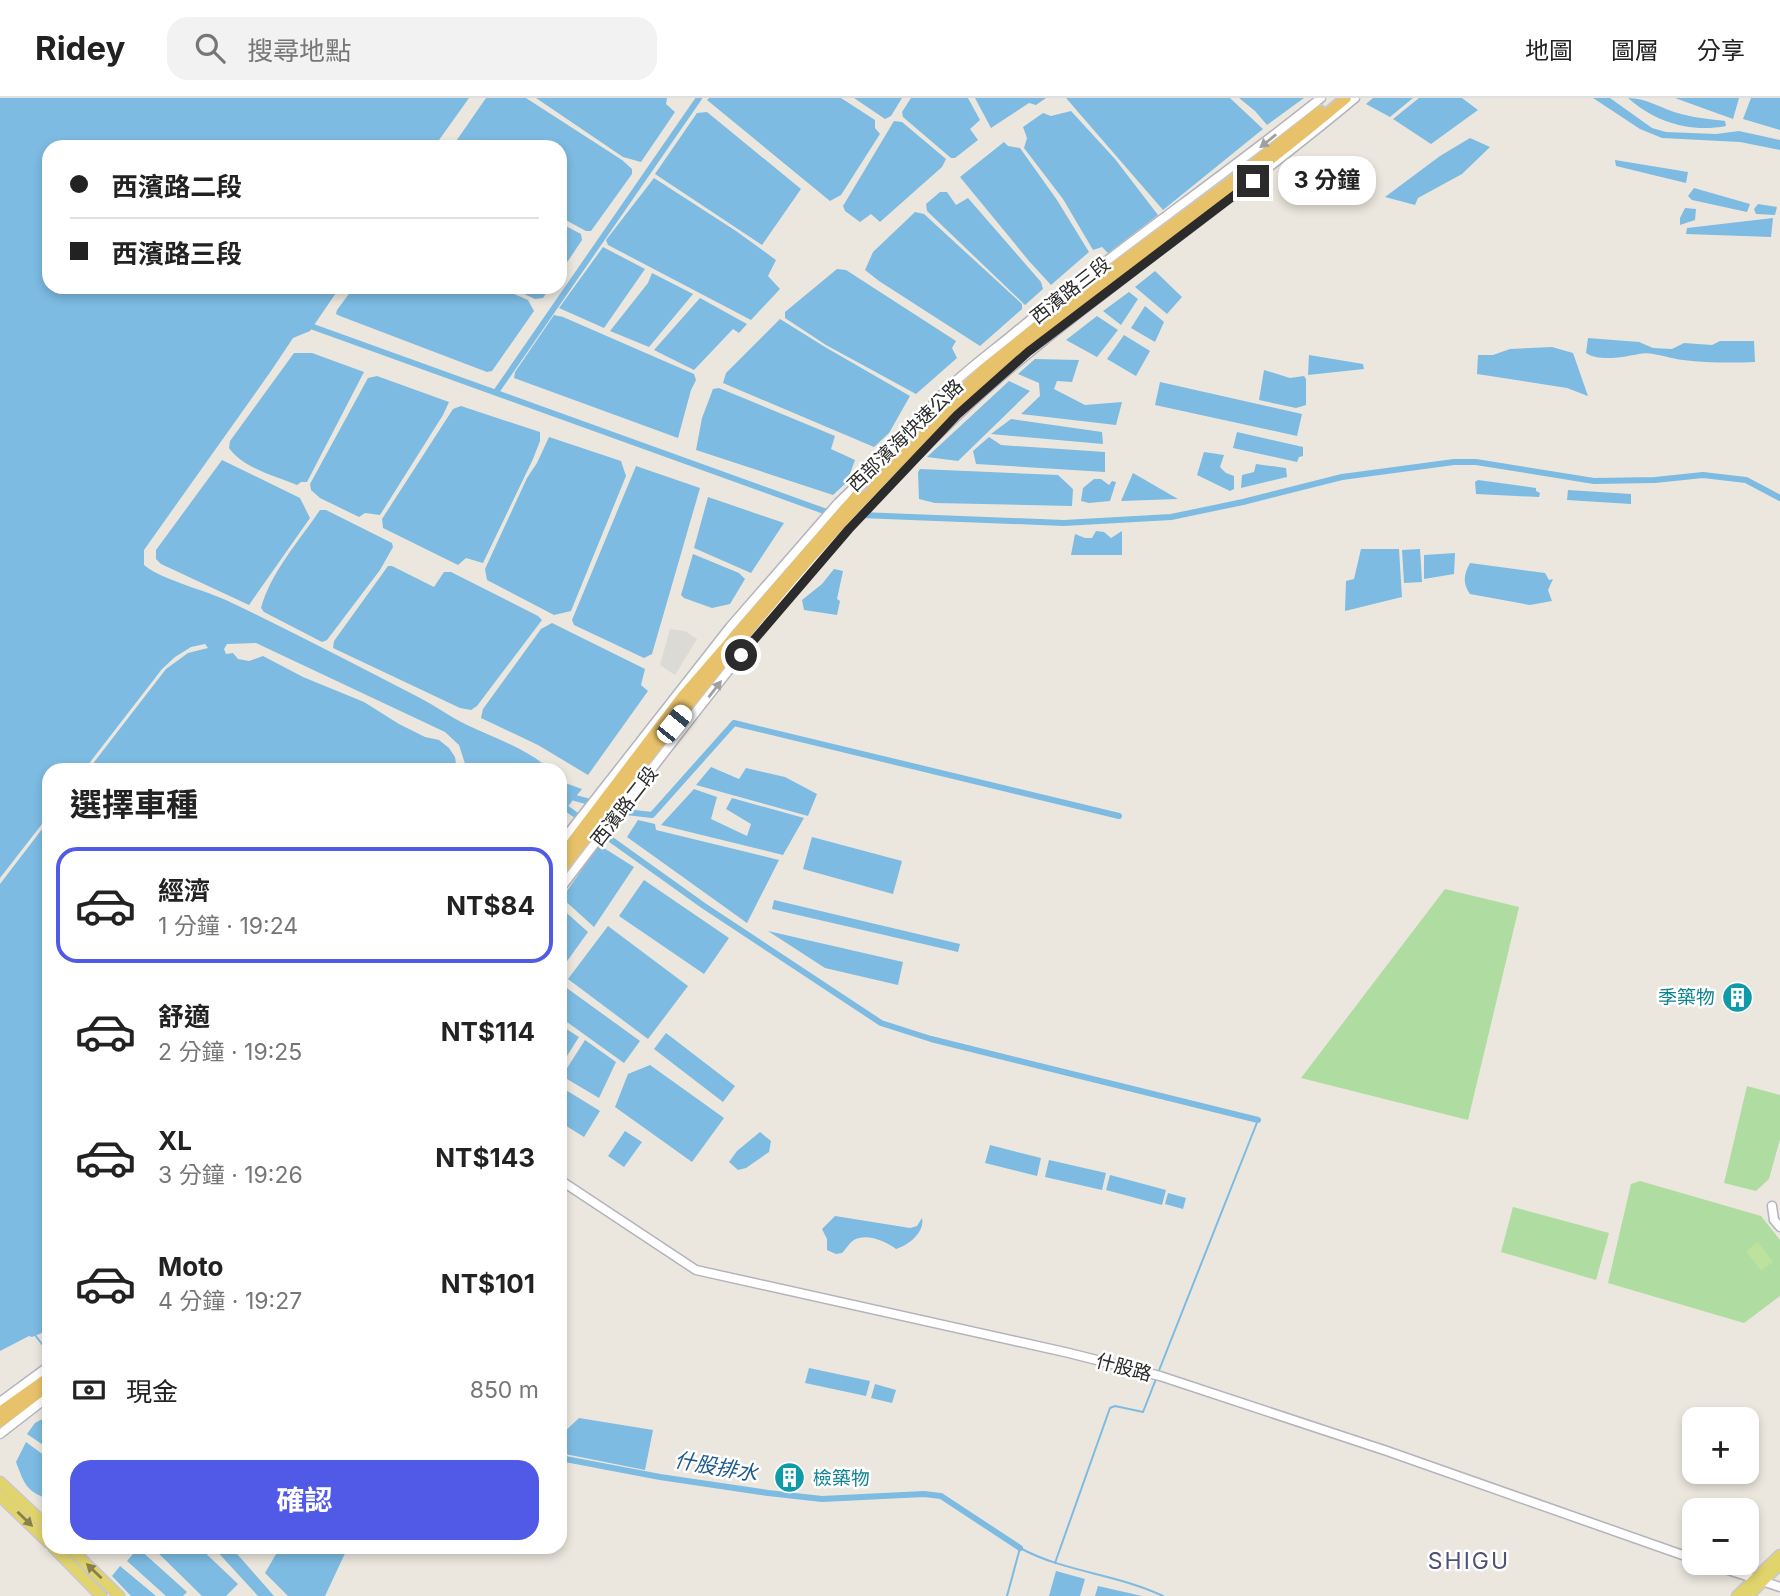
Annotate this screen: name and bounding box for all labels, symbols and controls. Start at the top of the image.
search box [167,17,657,80]
text: Ridey [35,28,125,68]
icon: search [191,29,229,67]
text: 搜尋地點 [247,35,351,66]
text: 地圖 [1525,36,1573,65]
text: 圖層 [1611,36,1659,65]
text: 分享 [1697,36,1745,65]
one-way arrow [1259,133,1277,147]
callout: 3 分鐘 [1278,156,1376,206]
route end [1237,165,1269,197]
text: 3 分鐘 [1294,166,1360,194]
text: 西濱路二段 [112,171,242,202]
text: 西濱路三段 [112,238,242,269]
street label: 西濱路三段 [1026,252,1115,329]
street label: 西部濱海快速公路 [843,374,968,496]
route start [725,639,757,671]
one-way arrow [707,681,722,699]
car [653,701,696,747]
street label: 西濱路二段 [586,762,663,851]
text: 選擇車種 [70,785,198,824]
icon: car [74,874,137,937]
text: 經濟 [158,875,210,906]
text: NT$84 [446,890,535,921]
text: 1 分鐘 · 19:24 [158,912,298,940]
building icon: 季築物 [1721,980,1755,1014]
place label: 季築物 [1658,986,1715,1009]
icon: car [74,1000,137,1063]
text: 舒適 [158,1001,210,1032]
text: NT$114 [441,1016,535,1047]
text: 2 分鐘 · 19:25 [158,1038,302,1066]
text: XL [158,1125,192,1156]
icon: car [74,1126,137,1189]
text: NT$143 [435,1142,535,1173]
text: 3 分鐘 · 19:26 [158,1161,303,1189]
text: Moto [158,1251,223,1282]
icon: car [74,1252,137,1315]
text: NT$101 [441,1268,535,1299]
text: 4 分鐘 · 19:27 [158,1287,302,1315]
street label: 什股路 [1093,1349,1154,1386]
icon: cash [70,1371,108,1409]
text: 現金 [126,1376,178,1407]
text: 850 m [470,1376,539,1404]
map controls [1682,1407,1759,1575]
button: + [1682,1407,1759,1484]
water label: 什股排水 [673,1447,761,1486]
button: 確認 [70,1460,539,1540]
building icon: 檢築物 [773,1461,807,1495]
place label: 檢築物 [813,1467,870,1490]
button: − [1682,1498,1759,1575]
one-way arrow [16,1511,33,1527]
district label: SHIGU [1428,1547,1510,1575]
one-way arrow [86,1563,103,1580]

